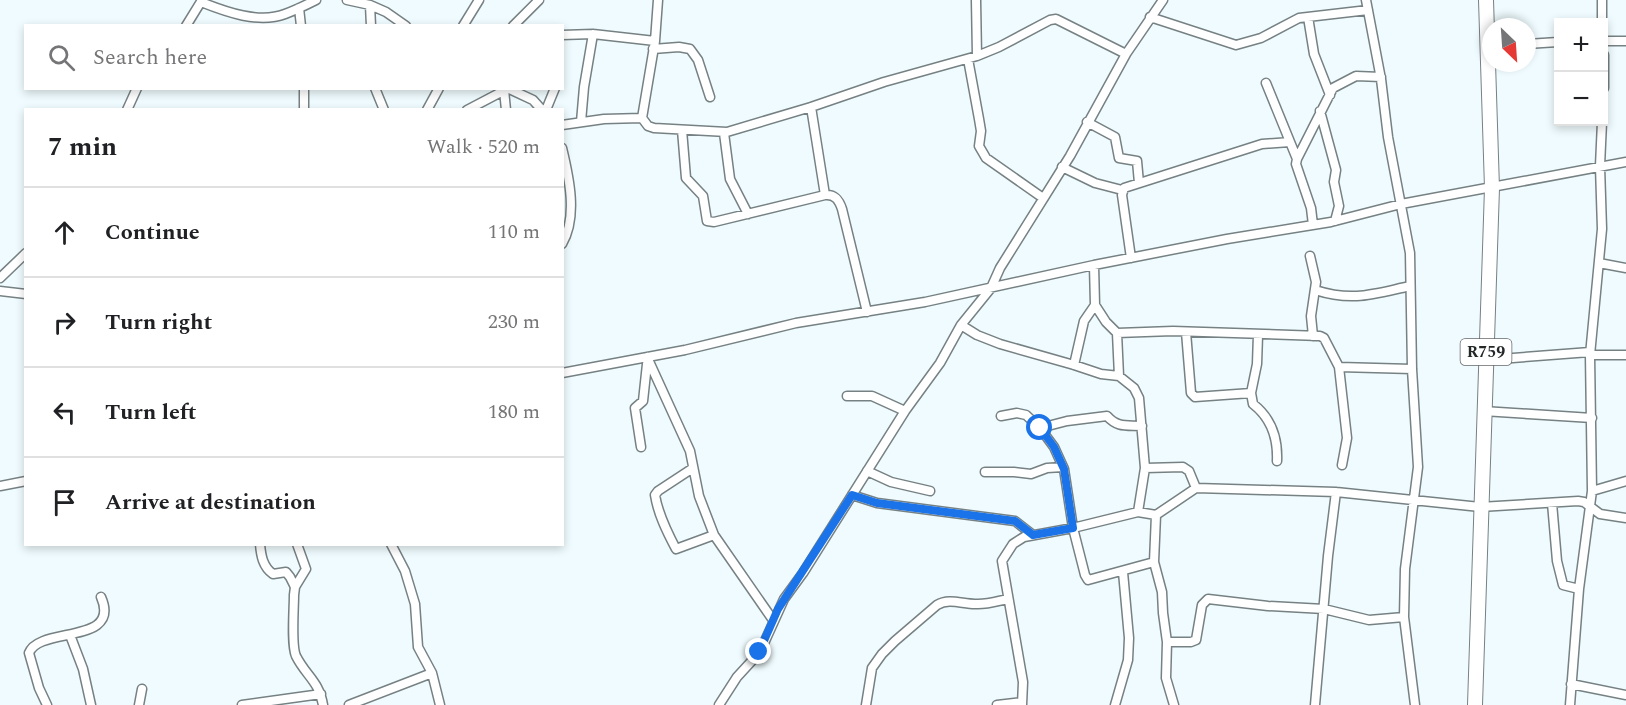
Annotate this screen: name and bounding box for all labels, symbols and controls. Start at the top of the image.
north arrow [1482,18,1536,72]
map controls [1554,18,1608,126]
button: + [1554,18,1608,72]
search box [24,24,564,90]
icon: search [45,41,78,74]
text: Search here [93,41,207,74]
button: − [1554,72,1608,126]
text: 7 min [48,127,117,167]
text: Walk · 520 m [427,132,540,162]
icon: ahead [48,216,81,249]
text: Continue [105,216,200,249]
text: 110 m [488,217,540,247]
icon: right [48,306,81,339]
text: Turn right [105,306,212,339]
text: 230 m [488,307,540,337]
road number: R759 [1460,339,1512,365]
icon: left [48,396,81,429]
text: Turn left [105,396,197,429]
text: 180 m [488,397,540,427]
route start [1026,414,1052,440]
icon: arrive [48,486,81,519]
text: Arrive at destination [105,486,316,519]
route end [745,638,771,664]

